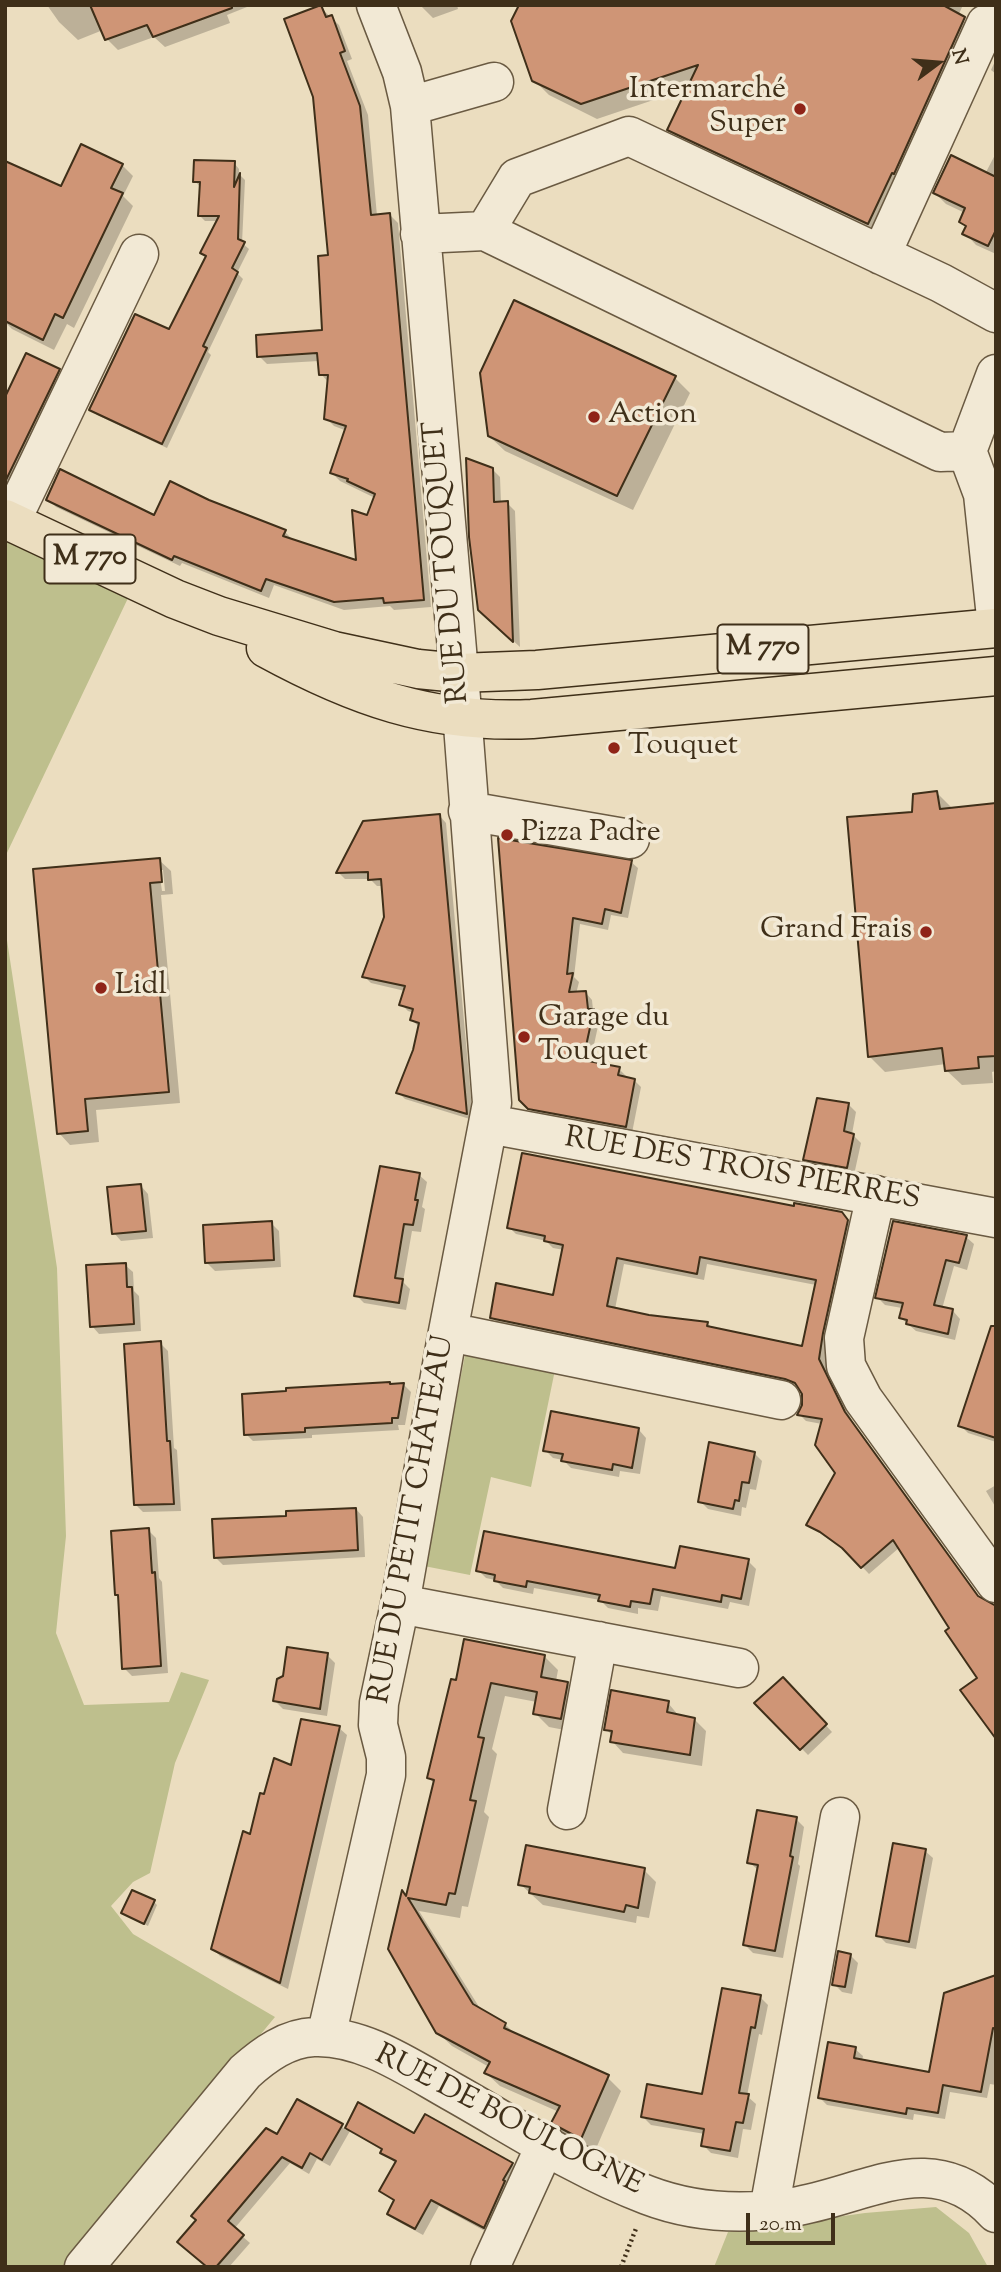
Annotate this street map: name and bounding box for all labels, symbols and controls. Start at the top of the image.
north arrow [903,28,973,98]
text: N [944,46,974,68]
place label: Intermarché Super [629,74,786,144]
marker: Intermarché Super [792,101,808,117]
place label: Action [608,399,697,435]
marker: Action [586,409,602,425]
street label: RUE DU TOUQUET [419,419,479,705]
road number: M 770 [44,534,136,584]
road number: M 770 [718,624,808,674]
place label: Touquet [628,730,738,766]
marker: Touquet [606,740,622,756]
place label: Pizza Padre [521,817,661,853]
marker: Pizza Padre [499,827,515,843]
place label: Grand Frais [760,914,912,950]
marker: Grand Frais [918,924,934,940]
place label: Lidl [115,970,167,1006]
marker: Lidl [93,980,109,996]
place label: Garage du Touquet [538,1002,669,1072]
marker: Garage du Touquet [516,1029,532,1045]
street label: RUE DES TROIS PIERRES [561,1122,923,1220]
street label: RUE DU PETIT CHATEAU [364,1333,464,1707]
street label: RUE DE BOULOGNE [368,2039,648,2205]
scale bar [749,2198,838,2242]
text: 20 m [759,2210,802,2240]

